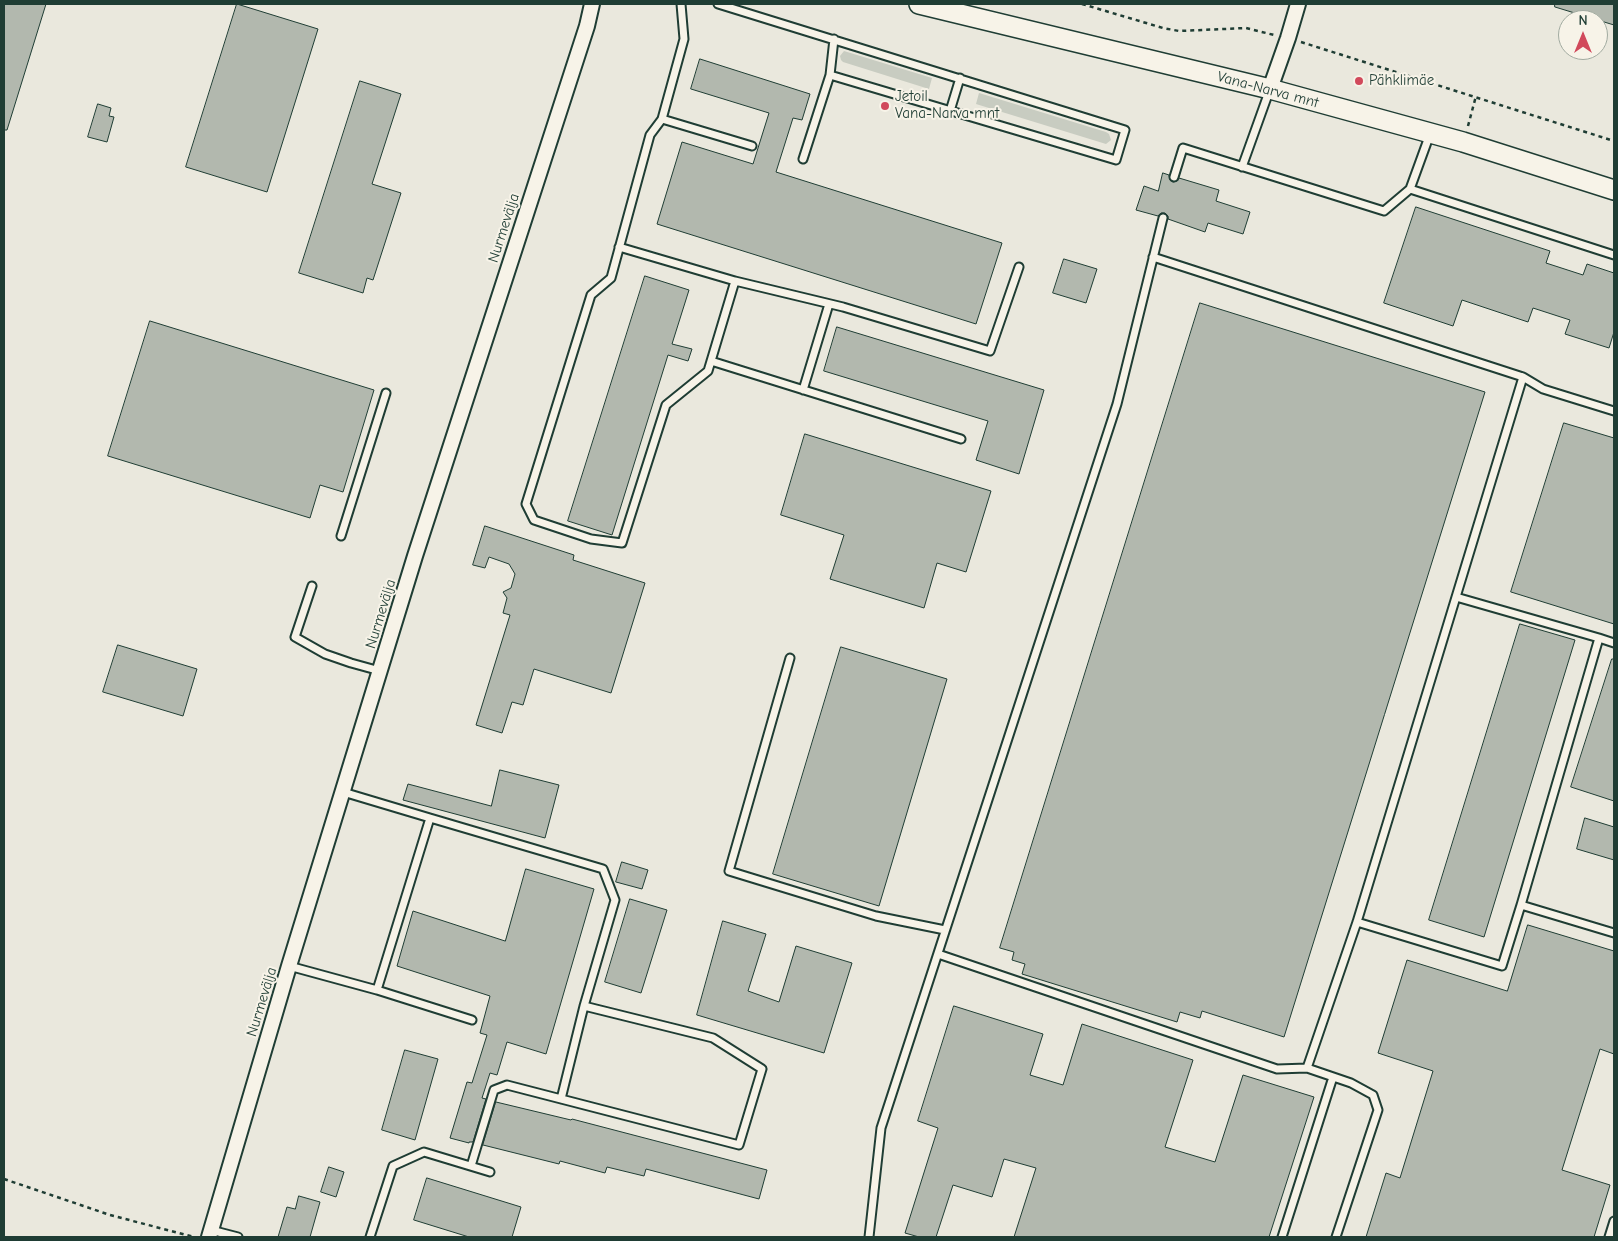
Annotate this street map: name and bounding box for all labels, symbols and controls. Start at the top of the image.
north arrow [1558,10,1608,60]
text: N [1578,12,1588,29]
street label: Vana-Narva mnt [1215,68,1321,112]
place label: Pähklimäe [1369,72,1434,90]
marker: Pähklimäe [1353,75,1365,87]
place label: Jetoil Vana-Narva mnt [895,88,999,123]
marker: Jetoil Vana-Narva mnt [879,100,891,112]
street label: Nurmevälja [484,191,524,265]
street label: Nurmevälja [362,577,400,651]
street label: Nurmevälja [243,965,281,1039]

